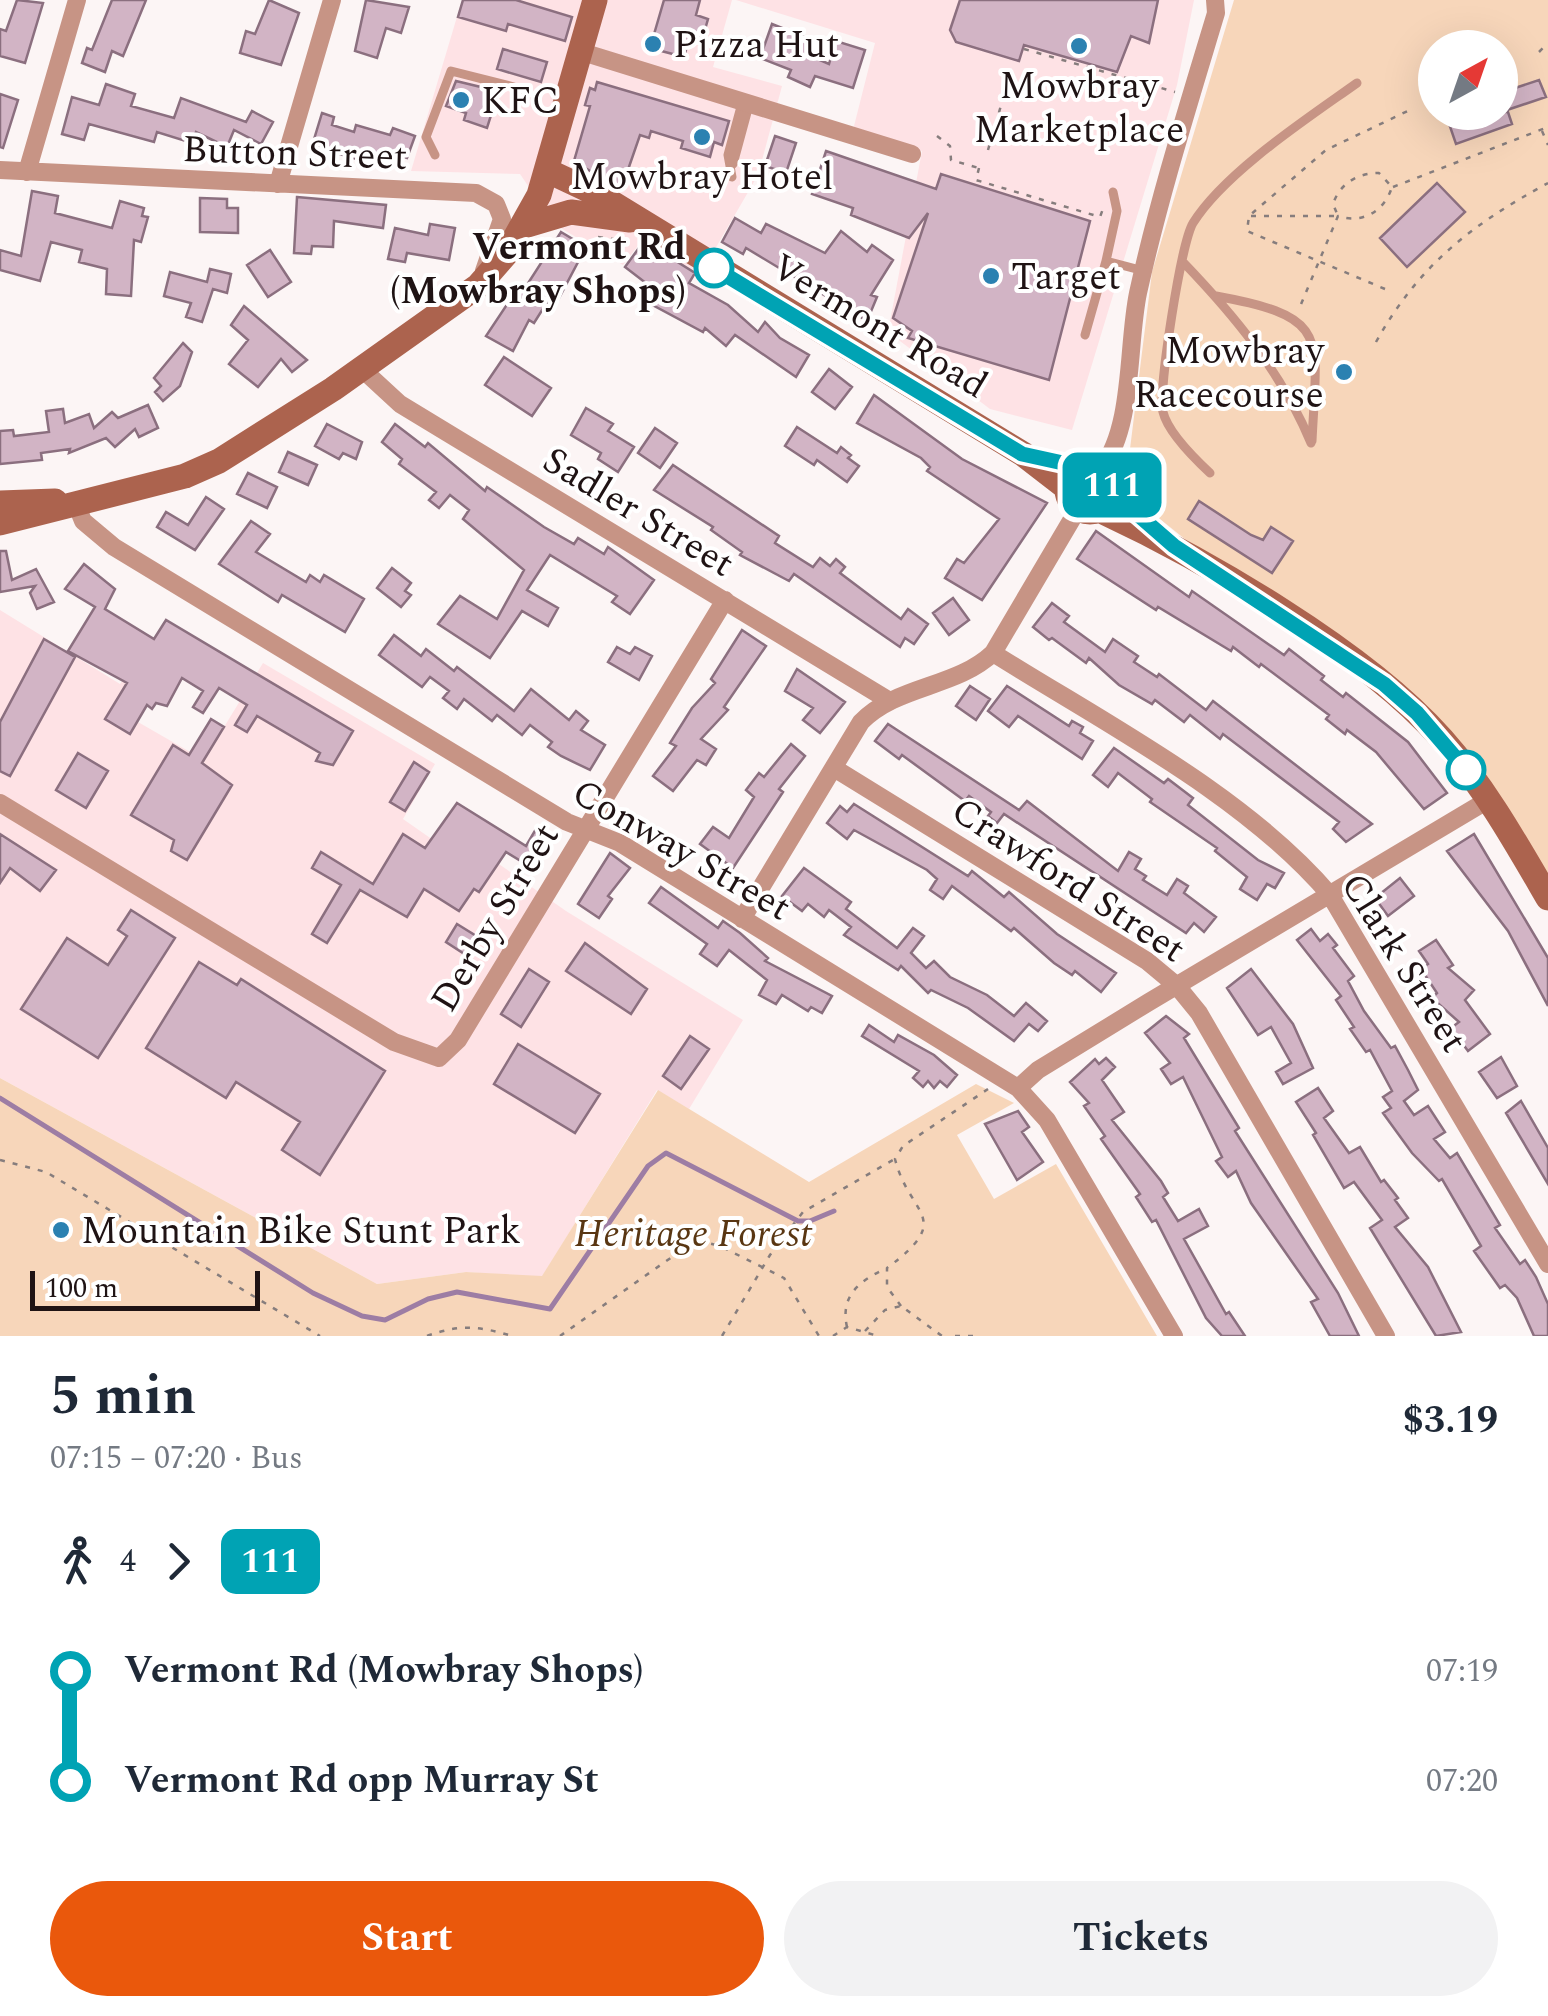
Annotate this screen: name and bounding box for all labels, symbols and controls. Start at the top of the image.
place label: Pizza Hut [673,17,839,75]
north arrow [1418,30,1518,130]
map controls [1418,30,1518,130]
marker: Pizza Hut [642,33,664,55]
marker: Mowbray Marketplace [1068,35,1090,57]
place label: Mowbray Marketplace [974,58,1184,160]
place label: KFC [481,73,559,131]
marker: KFC [450,89,472,111]
street label: Button Street [181,121,408,187]
marker: Mowbray Hotel [691,126,713,148]
place label: Mowbray Hotel [571,149,833,207]
place label: Vermont Rd (Mowbray Shops) [390,219,686,321]
street label: Vermont Road [760,239,998,414]
marker: Vermont Rd (Mowbray Shops) [695,249,733,287]
place label: Target [1011,249,1121,307]
marker: Target [980,265,1002,287]
place label: Mowbray Racecourse [1133,323,1326,425]
marker: Mowbray Racecourse [1333,361,1355,383]
street label: Sadler Street [531,433,745,593]
line badge: 111 [1054,452,1170,518]
text: 111 [1083,459,1141,512]
unlabelled marker [1447,751,1485,789]
street label: Conway Street [561,765,801,937]
street label: Crawford Street [939,783,1197,978]
street label: Derby Street [416,812,575,1024]
street label: Clark Street [1325,862,1482,1064]
place label: Mountain Bike Stunt Park [81,1203,521,1261]
park label: Heritage Forest [574,1206,813,1264]
marker: Mountain Bike Stunt Park [50,1219,72,1241]
scale bar [30,1266,260,1310]
text: 100 m [45,1267,118,1310]
text: 5 min [50,1355,196,1438]
text: $3.19 [1403,1392,1498,1450]
text: 07:15 – 07:20 · Bus [50,1434,303,1483]
icon: walk [50,1534,105,1589]
icon: forward [151,1534,206,1589]
text: 111 [241,1535,300,1588]
text: 4 [120,1537,136,1586]
text: Vermont Rd (Mowbray Shops) [124,1642,643,1700]
text: 07:19 [1426,1647,1498,1696]
text: Vermont Rd opp Murray St [124,1752,599,1810]
text: 07:20 [1426,1757,1498,1806]
button: Start [50,1881,764,1996]
button: Tickets [784,1881,1498,1996]

